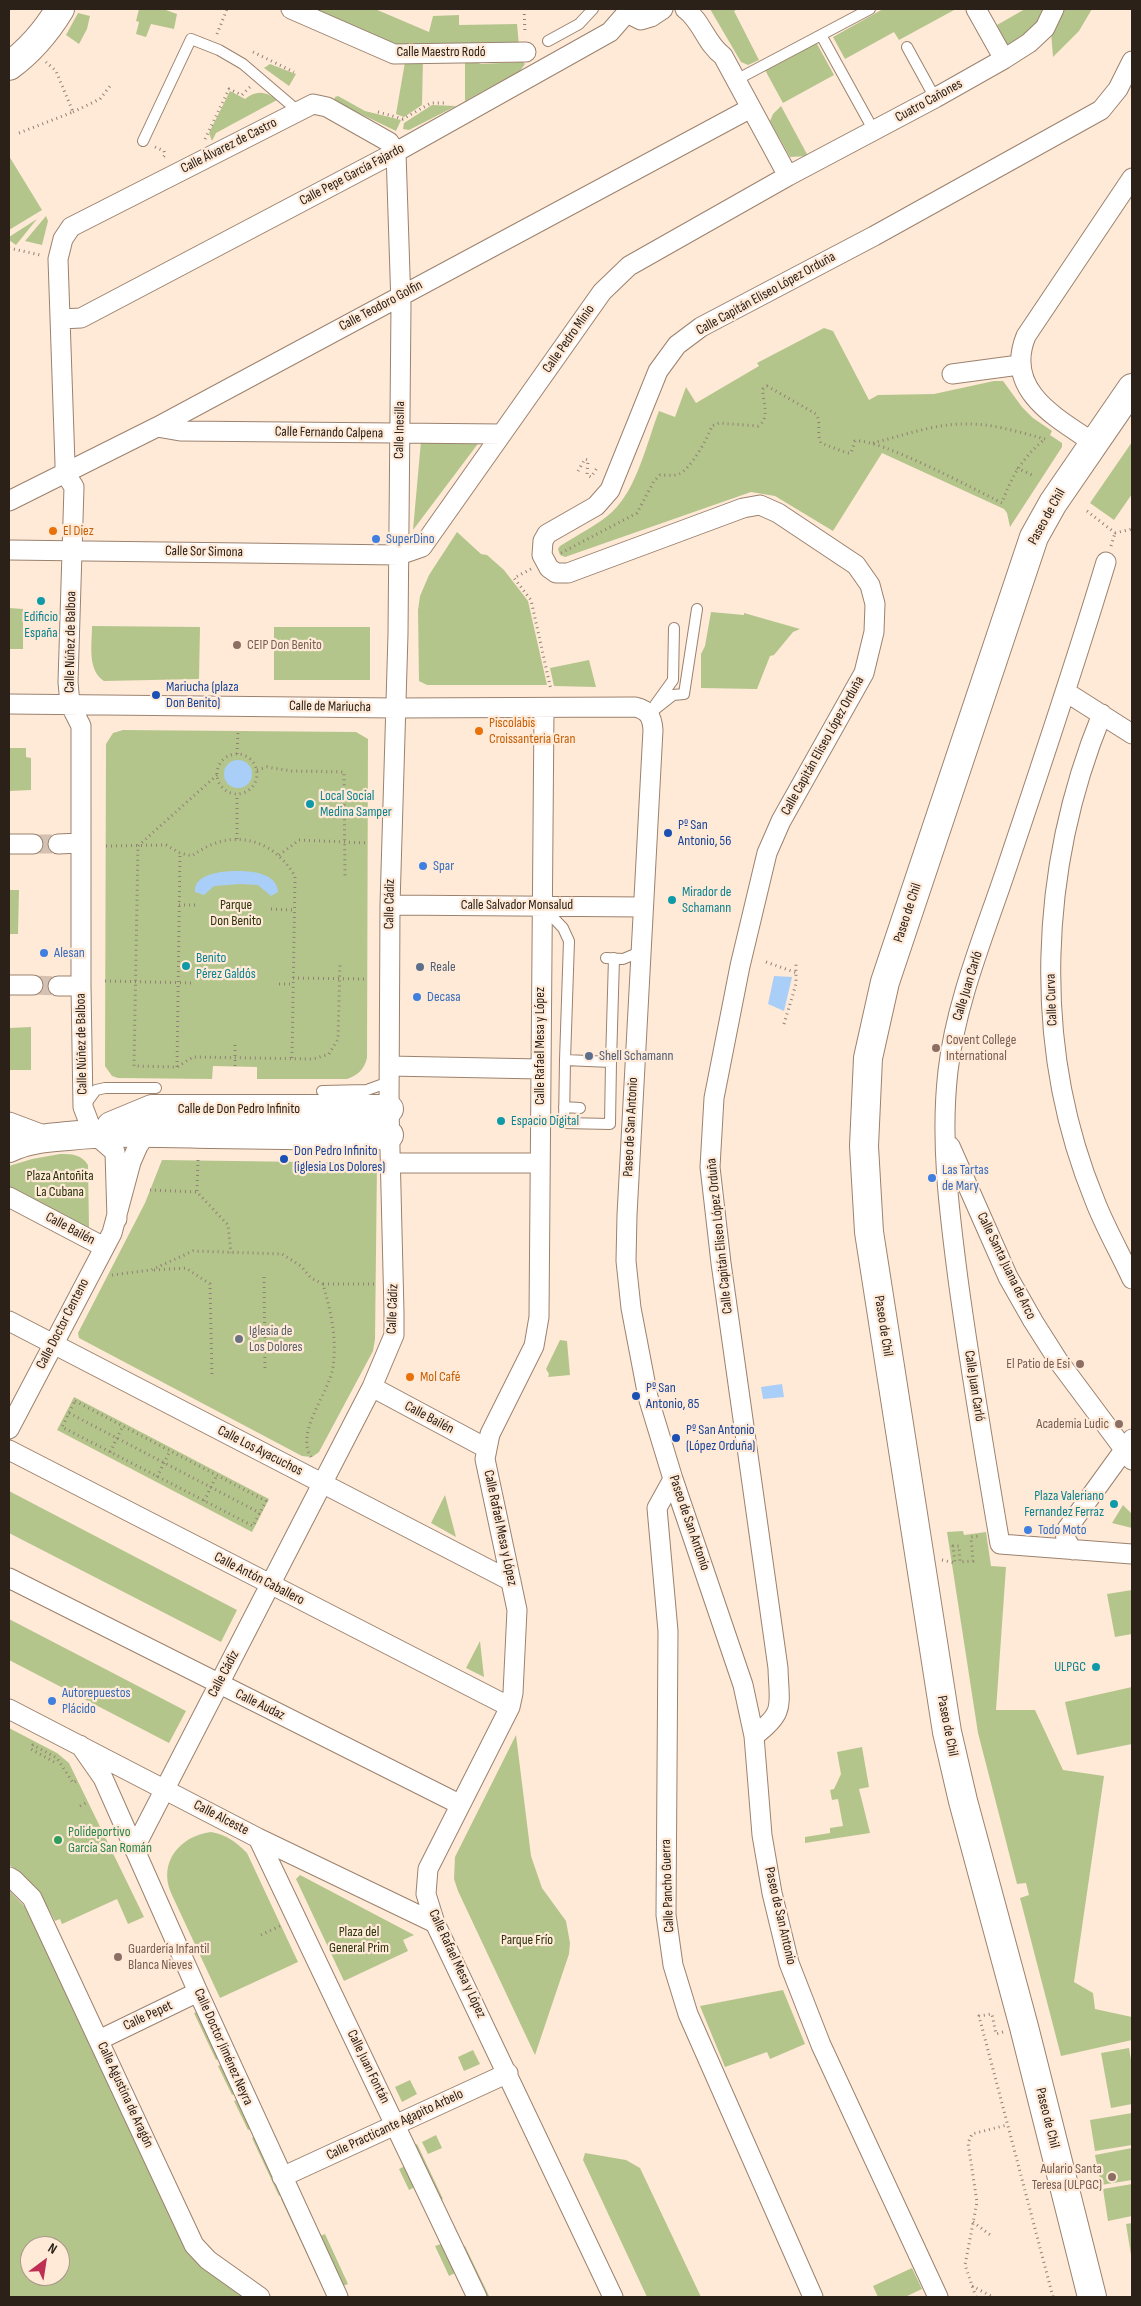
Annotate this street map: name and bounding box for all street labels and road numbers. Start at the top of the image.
street label: Calle Maestro Rodó [396,44,486,60]
street label: Cuatro Cañones [892,76,966,126]
street label: Calle Álvarez de Castro [178,115,280,177]
street label: Calle Pepe García Fajardo [297,140,407,210]
street label: Calle Capitán Eliseo López Orduña [694,249,838,339]
street label: Calle Teodoro Golfin [336,277,426,335]
street label: Calle Pedro Minio [539,302,599,376]
street label: Calle Inesilla [391,401,409,459]
street label: Calle Fernando Calpena [275,424,383,442]
street label: Paseo de Chil [1025,486,1069,548]
street label: Calle Sor Simona [165,543,243,561]
street label: Calle Núñez de Balboa [62,591,80,693]
street label: Calle Capitán Eliseo López Orduña [778,674,868,818]
street label: Calle de Mariucha [289,698,371,716]
street label: Calle Cádiz [381,879,399,929]
street label: Paseo de Chil [891,881,925,945]
street label: Calle Salvador Monsalud [461,897,573,913]
street label: Calle Juan Carló [949,949,987,1023]
street label: Calle Curva [1043,974,1061,1026]
street label: Calle Rafael Mesa y López [532,987,548,1105]
street label: Calle Núñez de Balboa [73,993,91,1095]
street label: Paseo de San Antonio [620,1077,642,1177]
street label: Calle de Don Pedro Infinito [178,1101,300,1117]
street label: Calle Capitán Eliseo López Orduña [703,1157,737,1315]
street label: Calle Bailén [42,1209,98,1249]
street label: Calle Santa Juana de Arco [973,1210,1039,1322]
street label: Calle Doctor Centeno [33,1276,93,1372]
street label: Calle Cádiz [384,1284,402,1334]
street label: Paseo de Chil [870,1294,896,1358]
street label: Calle Juan Carló [960,1349,988,1423]
street label: Calle Bailén [401,1398,457,1438]
street label: Calle Los Ayacuchos [215,1422,305,1480]
street label: Calle Rafael Mesa y López [480,1469,520,1587]
street label: Paseo de San Antonio [665,1473,713,1573]
street label: Calle Antón Caballero [211,1549,307,1609]
street label: Calle Cádiz [205,1648,243,1700]
street label: Calle Audaz [232,1686,288,1724]
street label: Paseo de Chil [933,1694,961,1758]
street label: Calle Alceste [191,1797,251,1839]
street label: Calle Pancho Guerra [658,1839,678,1933]
street label: Paseo de San Antonio [761,1865,799,1967]
street label: Calle Rafael Mesa y López [424,1907,490,2021]
street label: Calle Doctor Jiménez Neyra [190,1986,256,2108]
street label: Calle Pepet [121,1997,175,2035]
street label: Calle Juan Fontán [343,2027,393,2107]
street label: Calle Agustina de Aragón [93,2040,157,2150]
street label: Calle Practicante Agapito Arbelo [324,2086,466,2164]
street label: Paseo de Chil [1031,2086,1063,2150]

